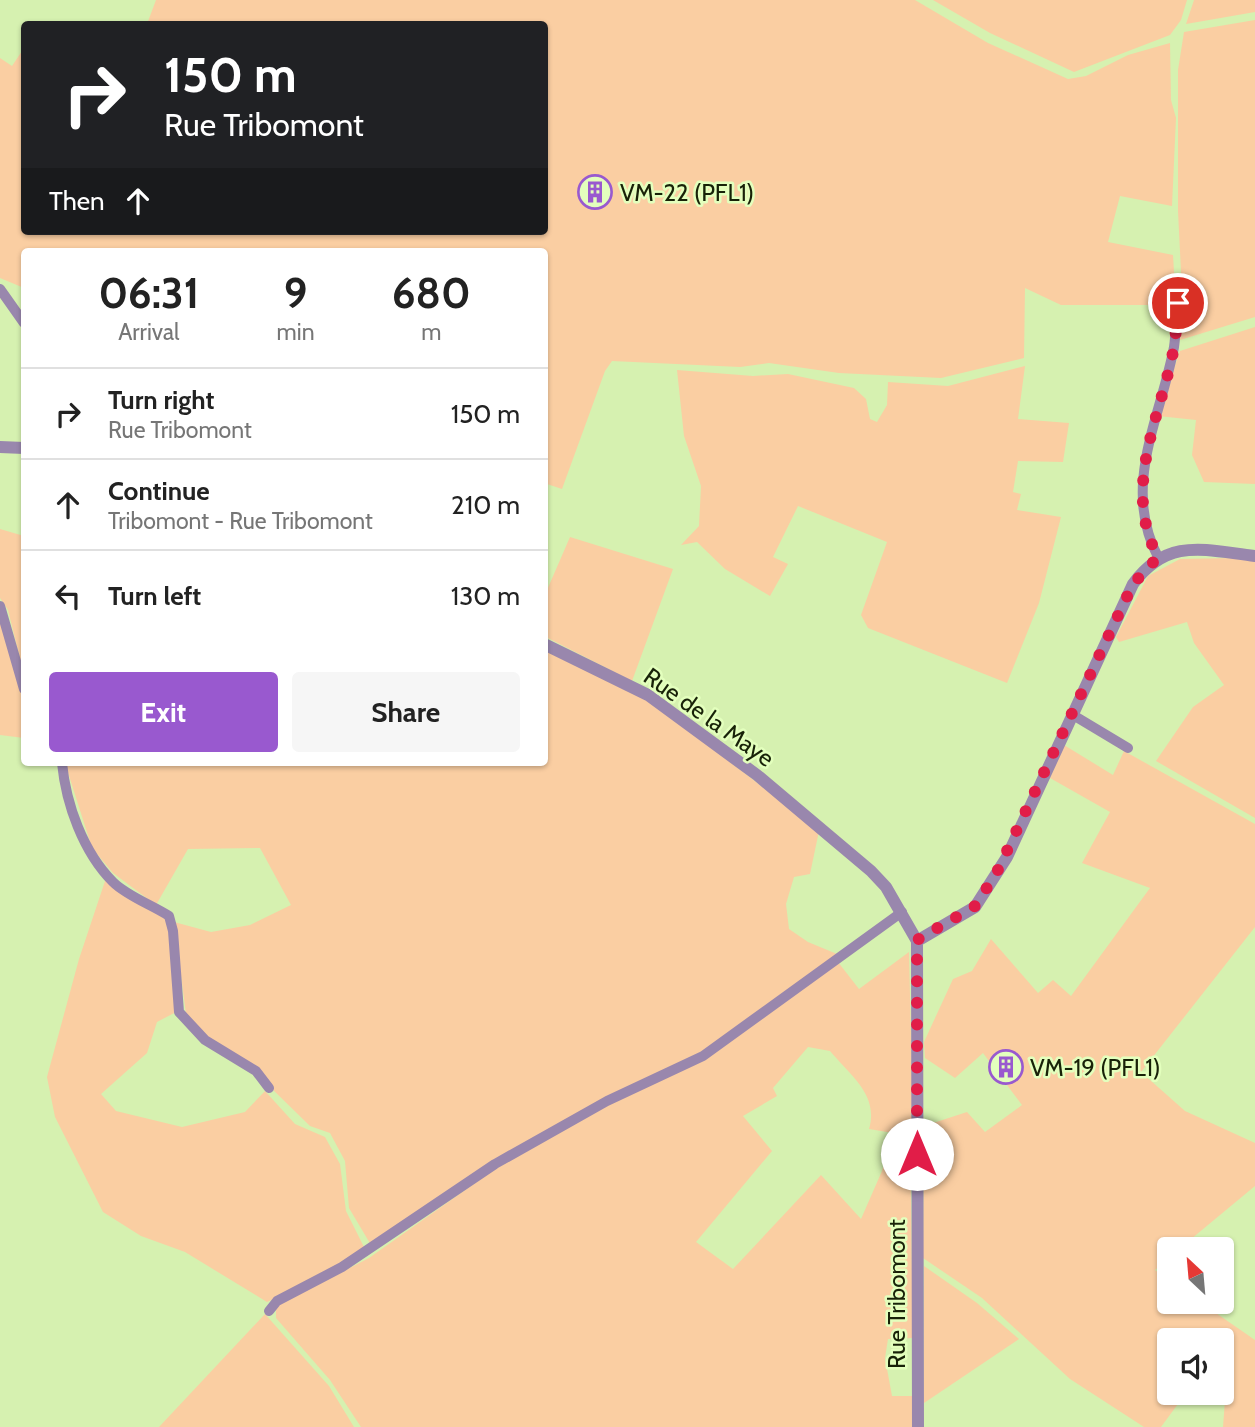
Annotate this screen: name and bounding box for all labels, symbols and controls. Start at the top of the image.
text: 150 m [164,45,297,104]
icon: right [49,49,140,140]
text: Rue Tribomont [164,105,364,144]
building icon: VM-22 (PFL1) [576,173,614,211]
place label: VM-22 (PFL1) [620,178,754,207]
icon: ahead [119,182,157,220]
text: Then [49,185,105,217]
text: 06:31 [98,267,199,319]
text: 9 [284,267,307,319]
text: 680 [392,267,471,319]
pin [1148,273,1208,333]
icon: arrive [1159,284,1197,322]
text: Arrival [118,318,179,346]
text: min [277,318,315,346]
text: m [421,318,441,346]
text: Turn right [108,384,214,416]
icon: right [49,395,87,433]
text: 150 m [451,398,520,430]
text: Rue Tribomont [108,416,252,444]
text: Continue [108,475,210,507]
icon: ahead [49,486,87,524]
text: 210 m [451,489,520,521]
text: Tribomont - Rue Tribomont [108,507,373,535]
icon: left [49,577,87,615]
text: Turn left [108,580,201,612]
text: 130 m [451,580,520,612]
street label: Rue de la Maye [638,661,780,773]
button: Exit [49,672,278,752]
button: Share [292,672,520,752]
building icon: VM-19 (PFL1) [987,1048,1025,1086]
place label: VM-19 (PFL1) [1030,1053,1160,1082]
position arrow [880,1117,954,1191]
street label: Rue Tribomont [882,1219,911,1369]
north arrow [1157,1237,1234,1314]
map controls [1157,1237,1234,1405]
button: sound [1157,1328,1234,1405]

